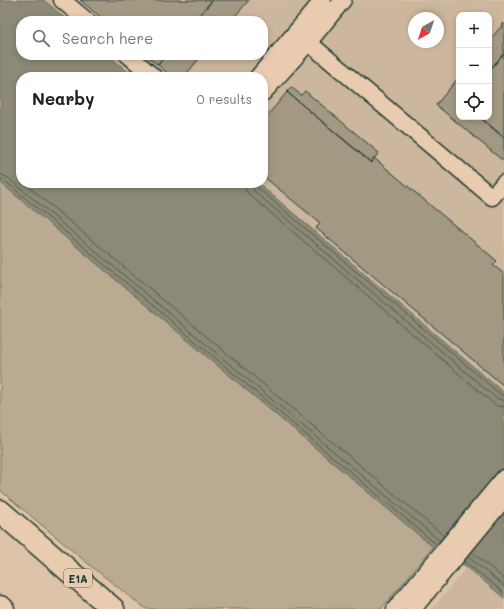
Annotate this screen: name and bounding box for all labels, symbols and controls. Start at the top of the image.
north arrow [408,12,444,48]
map controls [456,12,492,120]
button: + [456,12,492,48]
search box [16,16,268,60]
icon: search [30,27,52,49]
text: Search here [62,28,153,48]
button: − [456,48,492,84]
button: locate [456,84,492,120]
text: Nearby [32,87,94,109]
text: 0 results [197,90,252,107]
road number: E1A [64,569,92,587]

